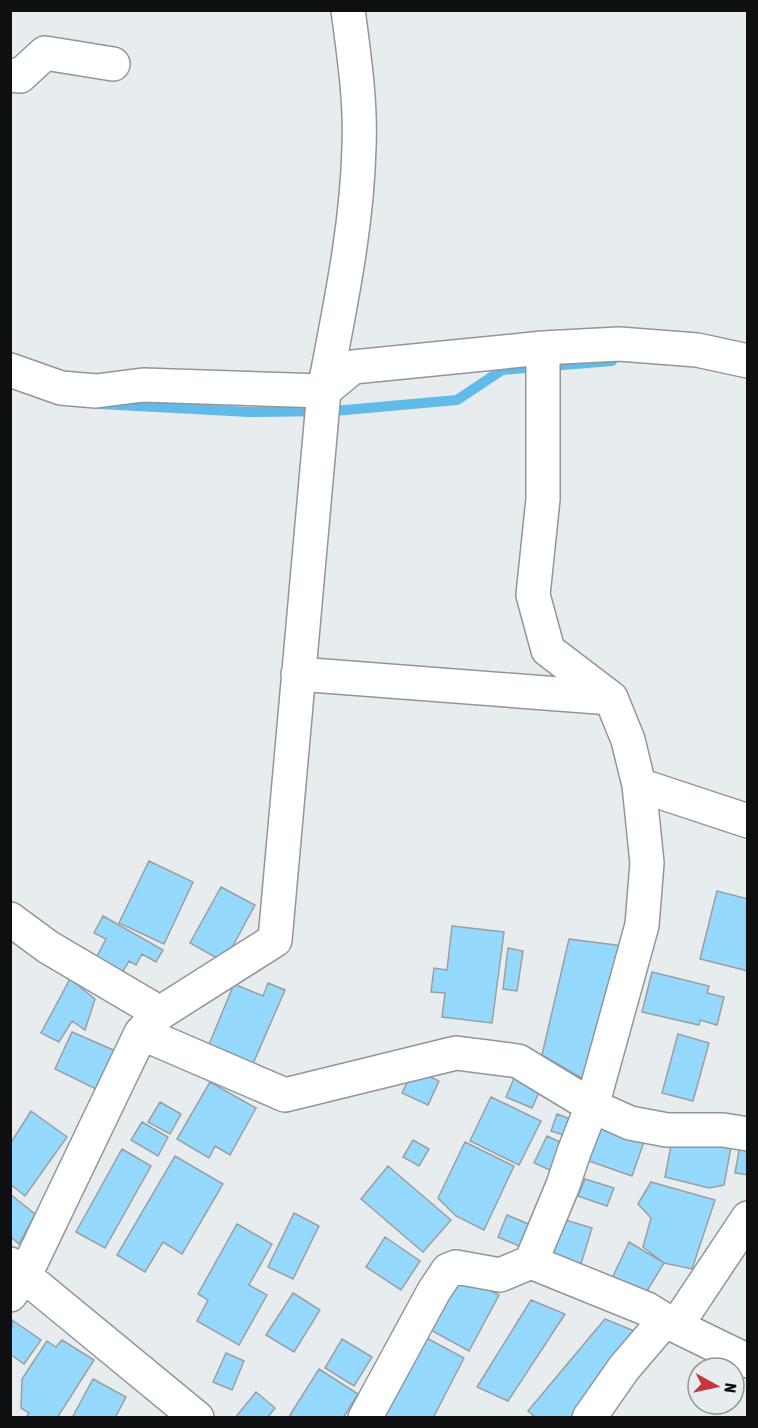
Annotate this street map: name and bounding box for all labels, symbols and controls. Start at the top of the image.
north arrow [686,1356,746,1416]
text: N [721,1382,740,1394]

